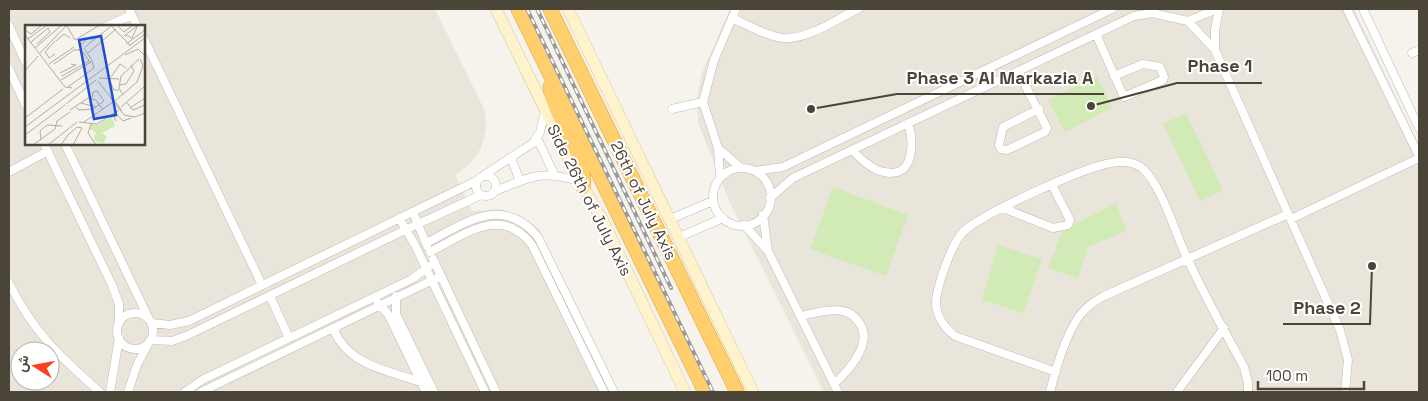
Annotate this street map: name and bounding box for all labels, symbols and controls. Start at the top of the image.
inset map [25,25,145,145]
callout: Phase 1 [1177,50,1262,83]
text: Phase 1 [1188,54,1252,77]
callout: Phase 3 Al Markazia A [897,61,1104,94]
text: Phase 3 Al Markazia A [907,66,1094,89]
street label: Side 26th of July Axis [542,121,637,280]
street label: 26th of July Axis [606,137,681,263]
callout: Phase 2 [1283,291,1370,324]
text: Phase 2 [1293,296,1361,319]
north arrow [10,341,60,391]
text: ش [12,353,33,373]
scale bar [1258,358,1364,390]
text: 100 m [1266,366,1308,385]

